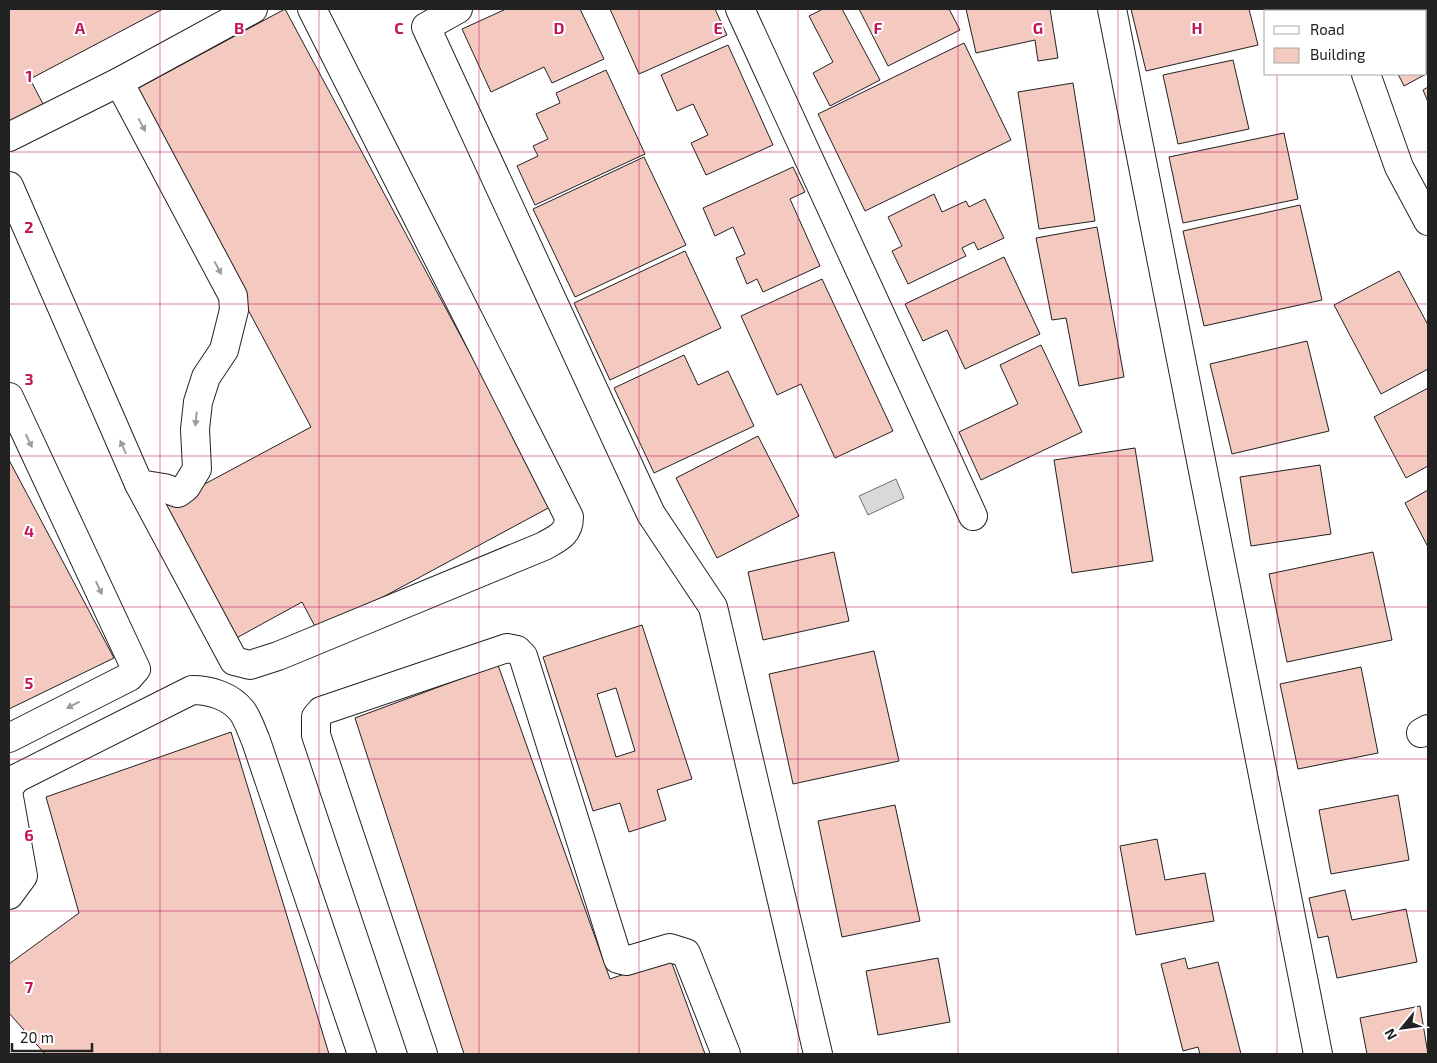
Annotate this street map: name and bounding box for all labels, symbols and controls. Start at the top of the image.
legend [1264,10,1427,75]
text: A [75,18,86,37]
text: B [234,18,244,37]
text: C [394,18,404,37]
text: D [554,18,565,37]
text: E [713,18,723,37]
text: F [874,18,883,37]
text: G [1033,18,1043,37]
text: H [1191,18,1203,37]
text: Road [1310,20,1345,38]
text: Building [1310,45,1366,63]
text: 1 [26,66,32,85]
one-way arrow [138,117,146,132]
text: 2 [24,217,34,236]
one-way arrow [214,261,222,275]
text: 3 [24,369,34,388]
one-way arrow [192,411,200,427]
one-way arrow [26,434,34,448]
one-way arrow [118,440,126,454]
text: 4 [24,521,34,540]
one-way arrow [95,581,103,595]
text: 5 [25,673,34,692]
one-way arrow [66,701,80,709]
text: 6 [24,825,34,844]
text: 7 [25,977,34,996]
north arrow [1377,1003,1427,1053]
scale bar [12,1020,92,1052]
text: N [1380,1026,1400,1043]
text: 20 m [20,1028,54,1046]

